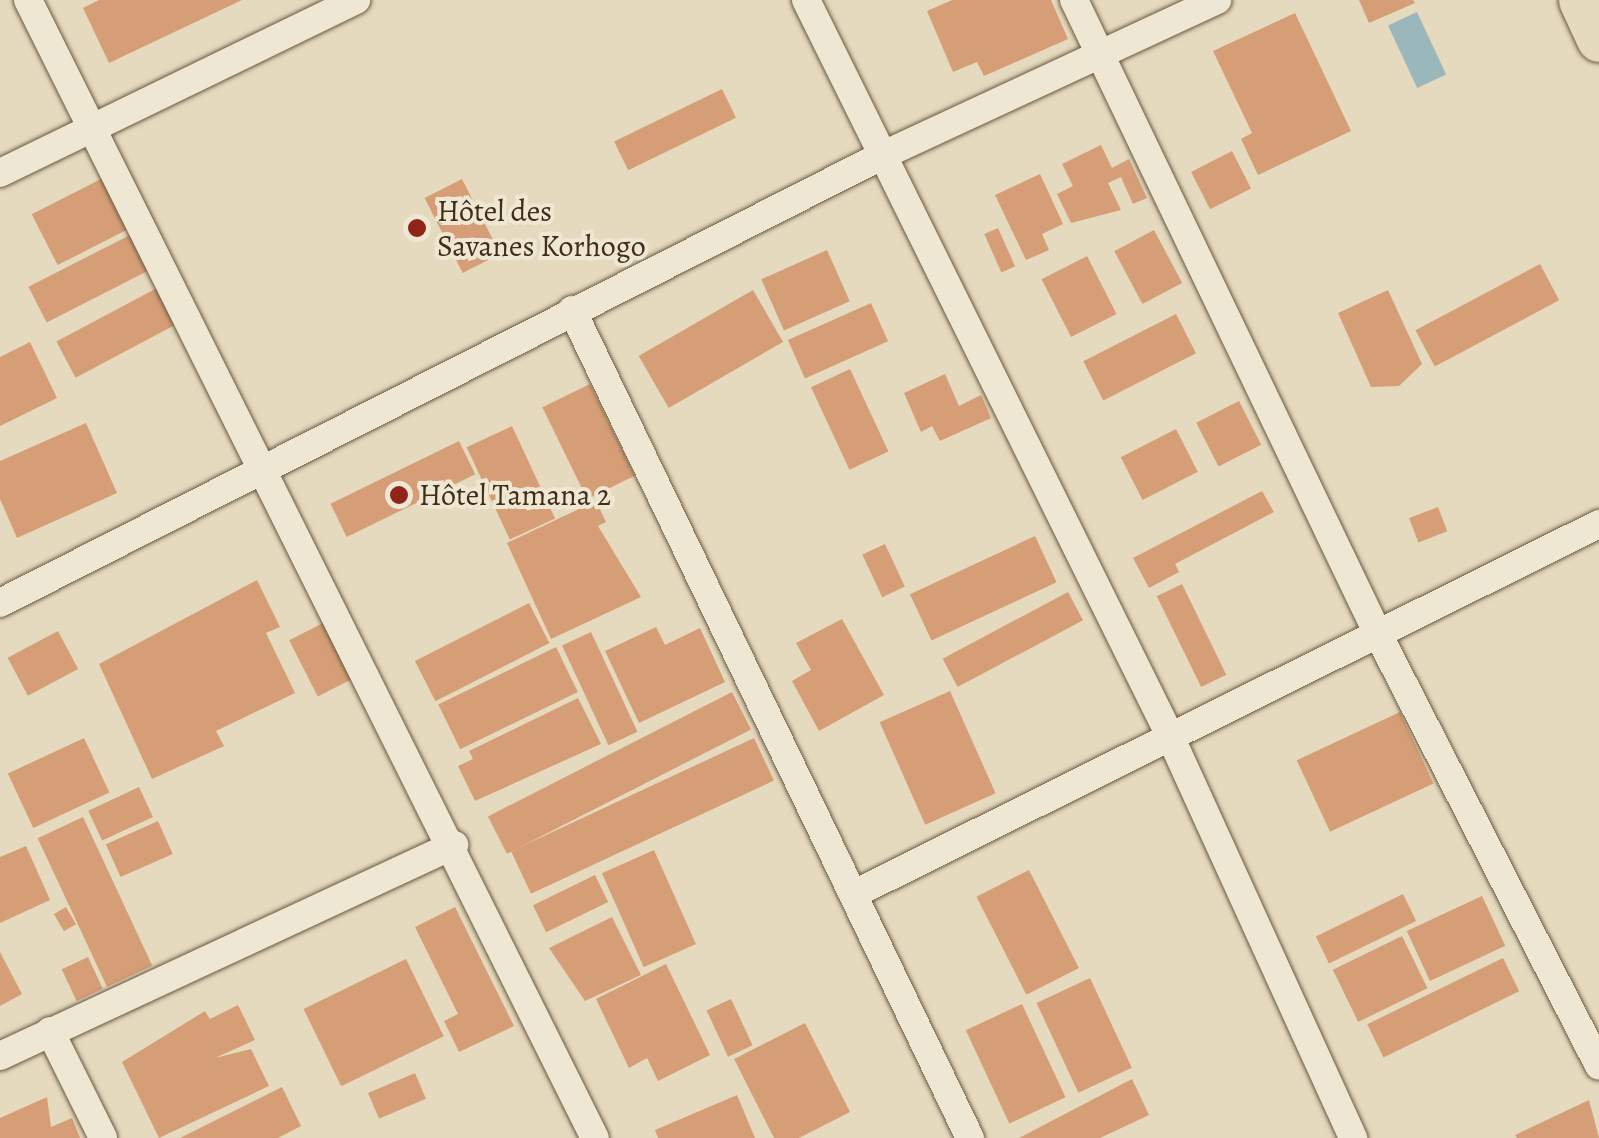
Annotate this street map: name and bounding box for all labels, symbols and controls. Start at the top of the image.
place label: Hôtel des Savanes Korhogo [437,193,646,264]
marker: Hôtel des Savanes Korhogo [406,217,428,239]
place label: Hôtel Tamana 2 [419,477,611,513]
marker: Hôtel Tamana 2 [388,484,410,506]

